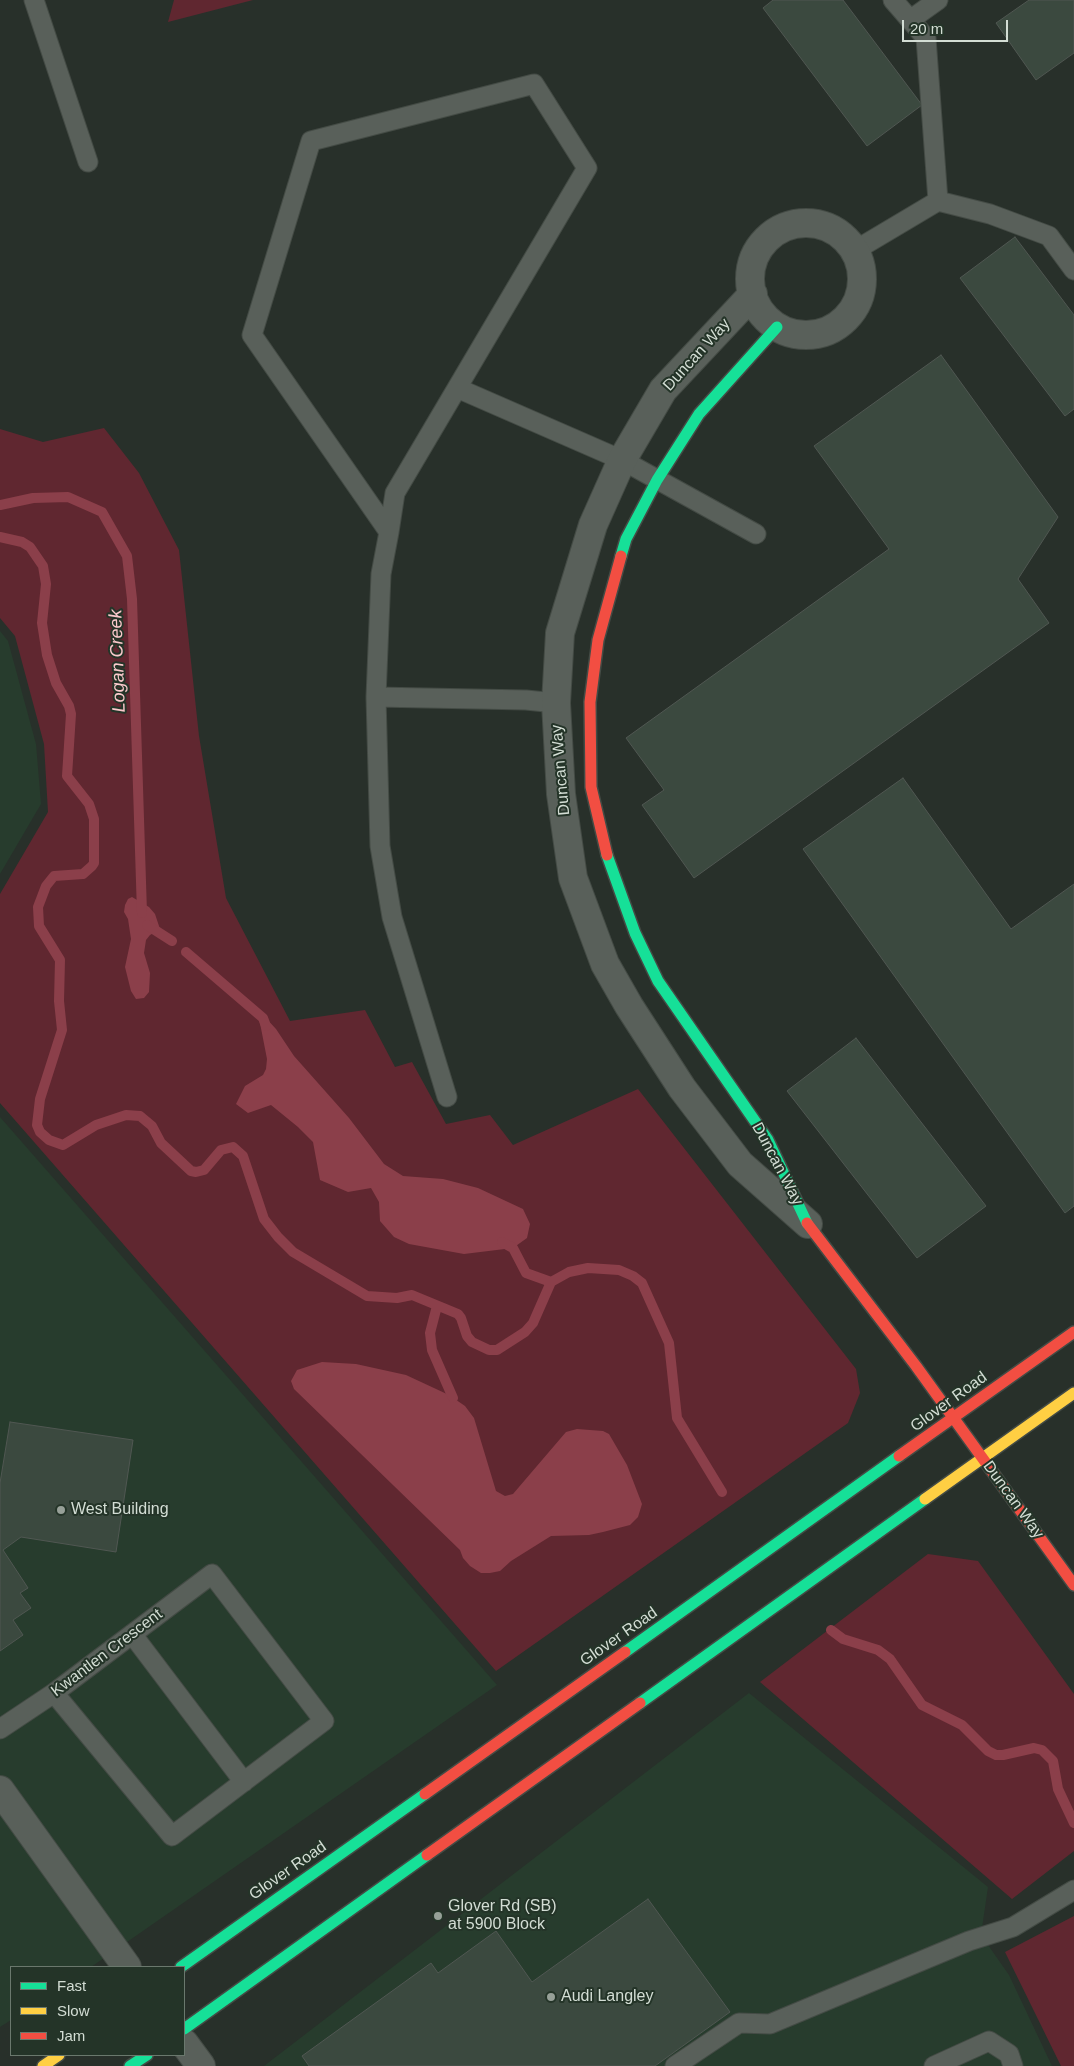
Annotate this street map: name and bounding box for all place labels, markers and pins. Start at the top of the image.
place label: West Building [71,1500,169,1520]
marker: West Building [55,1504,67,1516]
place label: Glover Rd (SB) at 5900 Block [448,1897,556,1935]
marker: Glover Rd (SB) at 5900 Block [432,1910,444,1922]
place label: Audi Langley [561,1987,654,2007]
marker: Audi Langley [545,1991,557,2003]

